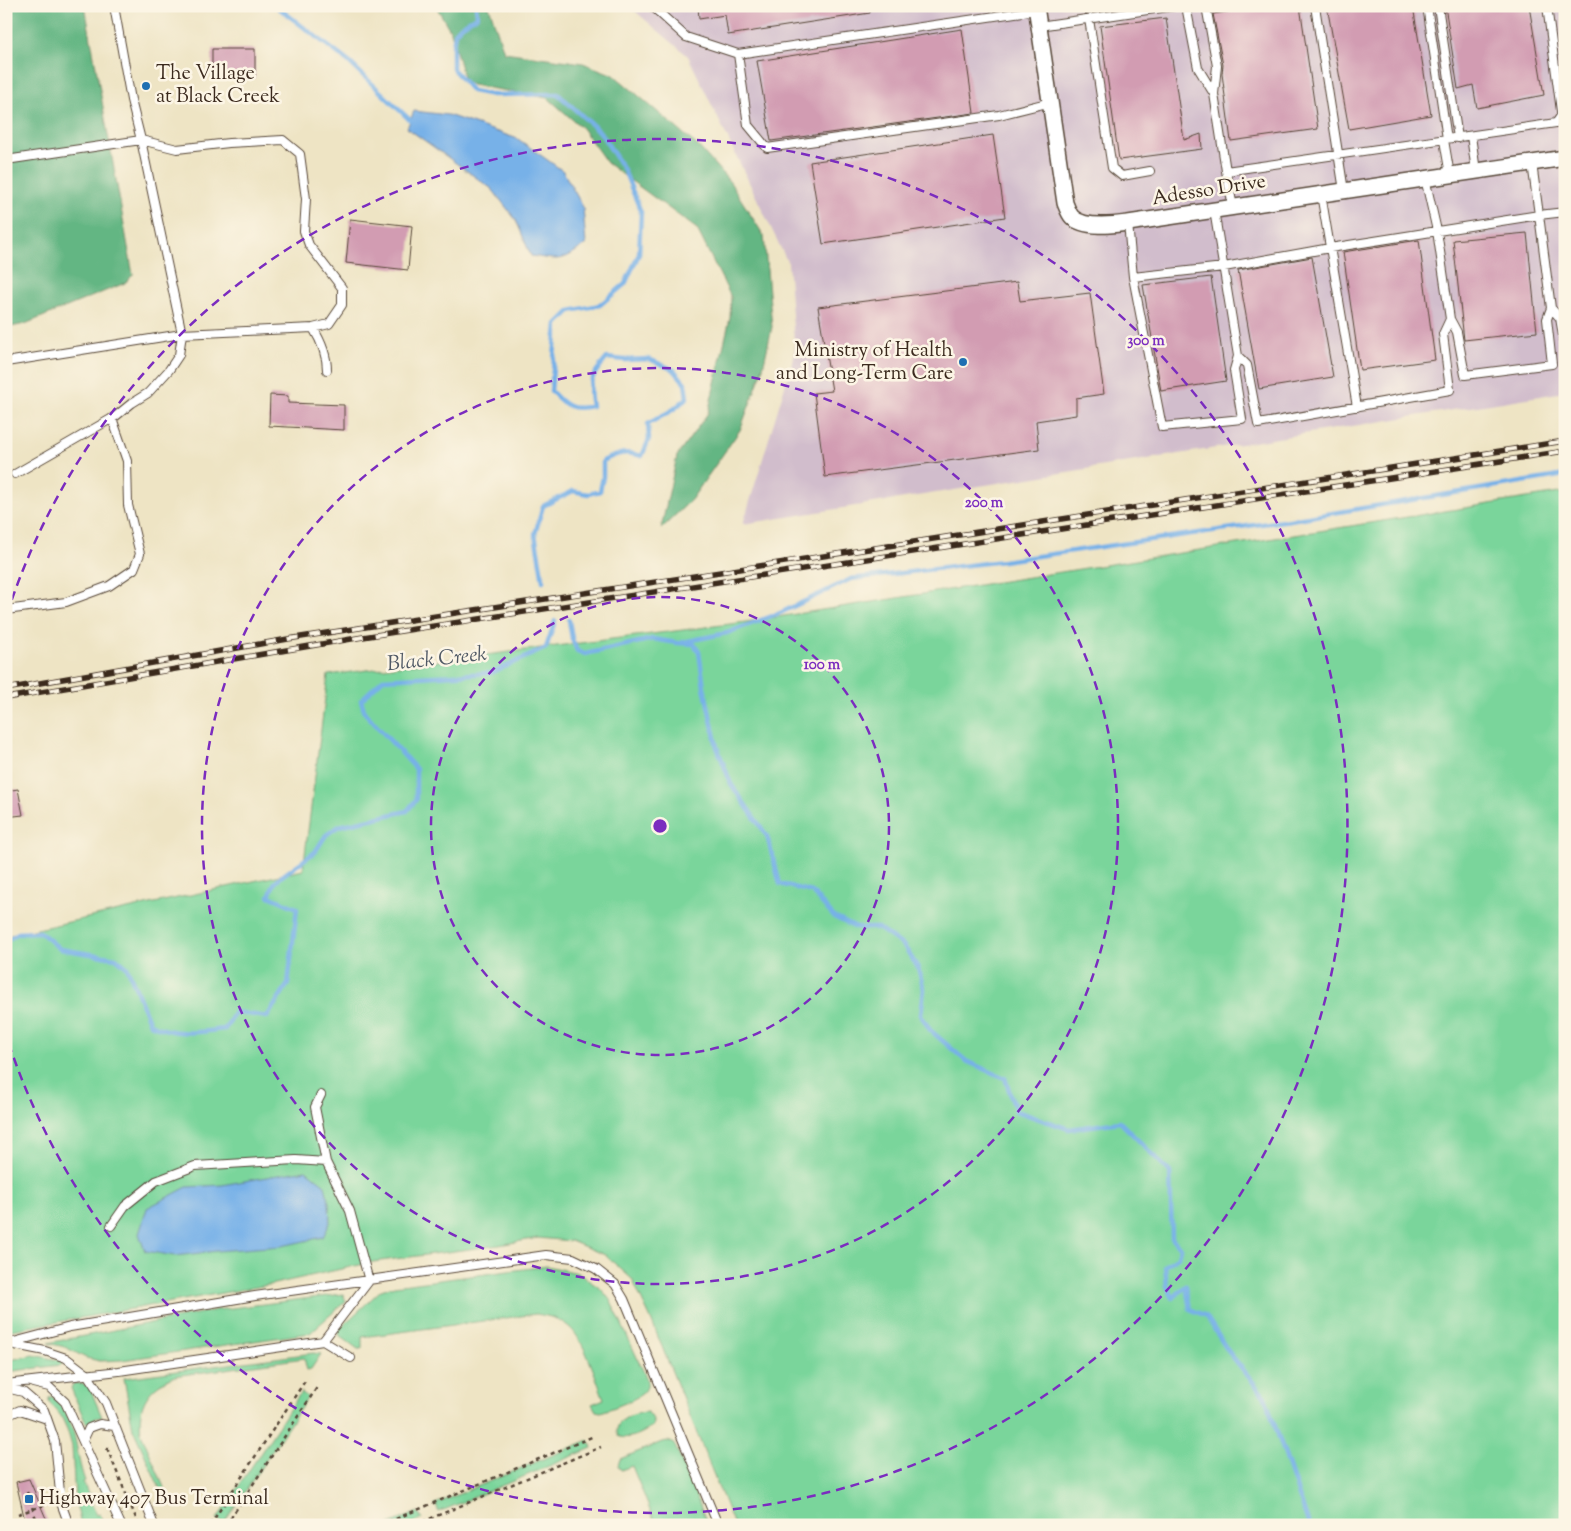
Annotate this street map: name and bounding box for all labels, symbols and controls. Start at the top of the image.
place label: The Village at Black Creek [156,60,280,112]
marker: The Village at Black Creek [140,80,152,92]
street label: Adesso Drive [1150,168,1268,214]
text: 300 m [1127,331,1165,352]
place label: Ministry of Health and Long-Term Care [776,337,953,389]
marker: Ministry of Health and Long-Term Care [957,356,969,368]
text: 200 m [965,493,1004,514]
water label: Black Creek [386,640,489,680]
text: 100 m [804,655,841,676]
centre of rings [651,817,669,835]
place label: Highway 407 Bus Terminal [39,1485,269,1514]
marker: Highway 407 Bus Terminal [23,1493,35,1505]

